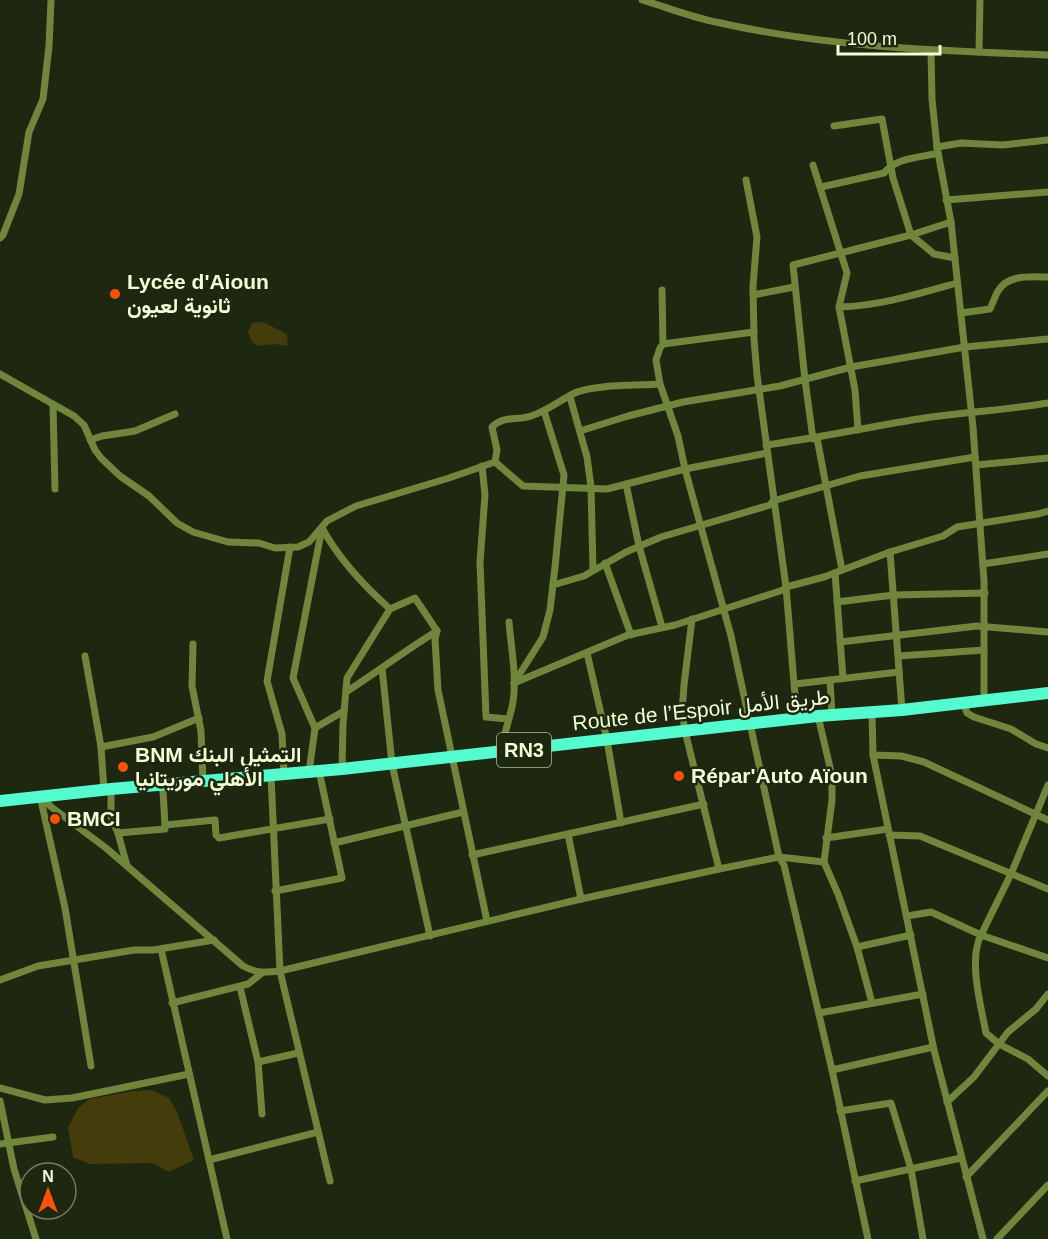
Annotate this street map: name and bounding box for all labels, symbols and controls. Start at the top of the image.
scale bar [838,18,940,56]
text: 100 m [847,29,897,49]
place label: Lycée d'Aioun ثانوية لعيون [127,270,269,319]
marker: Lycée d'Aioun ثانوية لعيون [108,287,122,301]
street label: Route de l’Espoir طريق الأمل [571,685,831,736]
road number: RN3 [497,733,551,767]
place label: BNM التمثيل البنك الأهلي موريتانيا [135,743,301,796]
marker: BNM التمثيل البنك الأهلي موريتانيا [116,760,130,774]
place label: Répar'Auto Aïoun [691,764,868,787]
marker: Répar'Auto Aïoun [672,769,686,783]
place label: BMCI [67,807,121,830]
marker: BMCI [48,812,62,826]
north arrow [18,1161,78,1221]
text: N [42,1168,54,1185]

